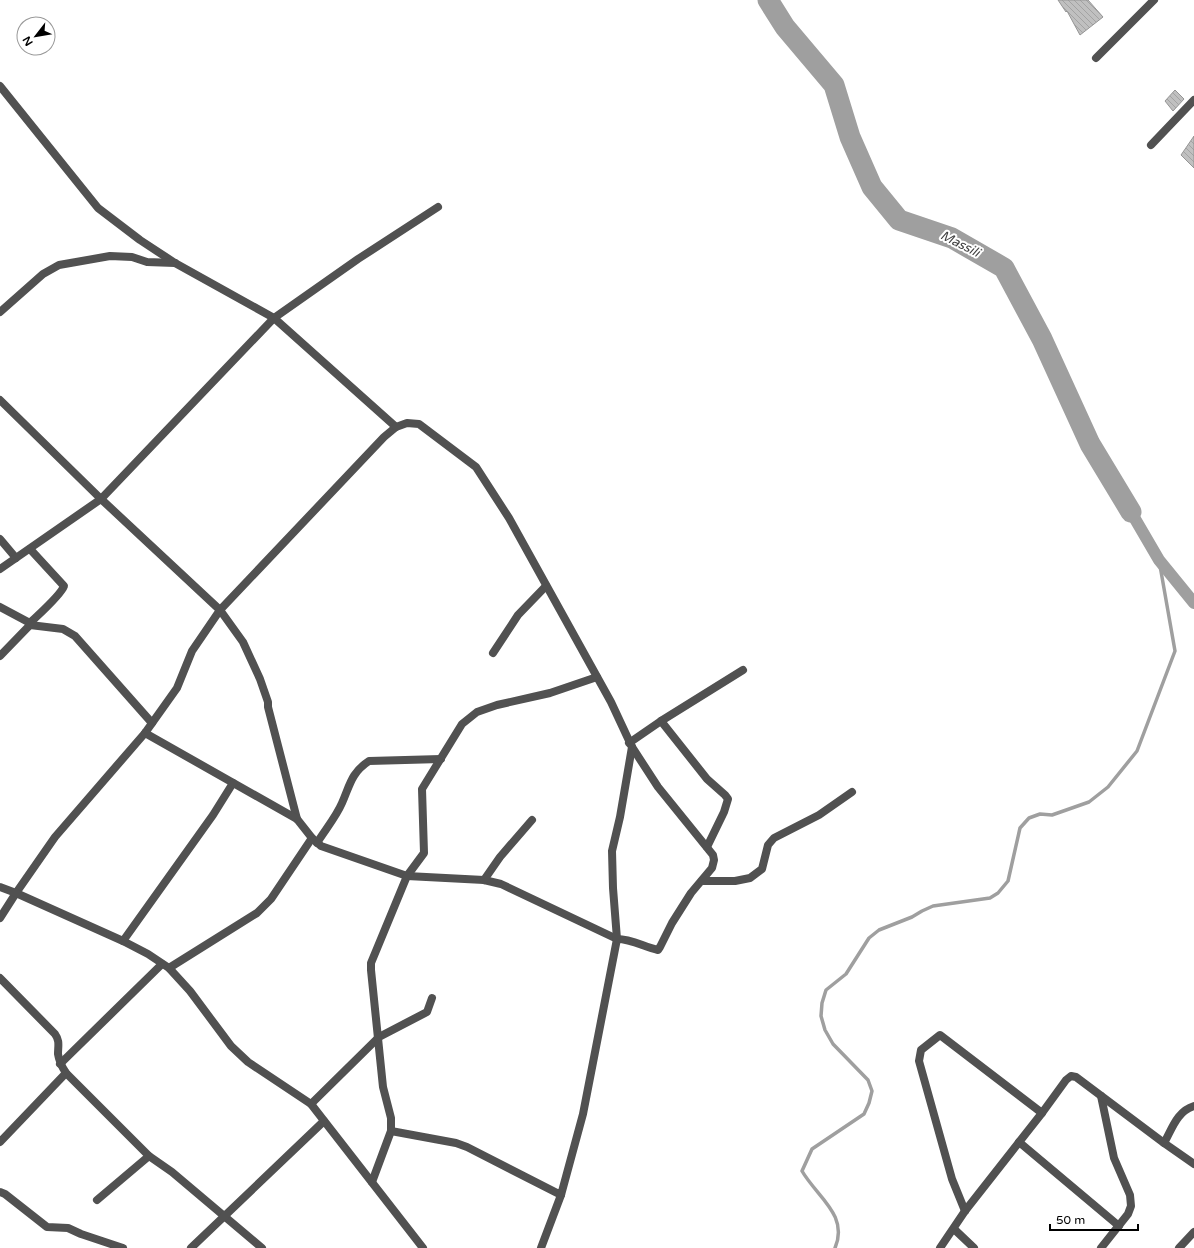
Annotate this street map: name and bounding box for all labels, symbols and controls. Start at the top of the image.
north arrow [16,16,56,56]
text: N [20,34,36,48]
water label: Massili [938,227,984,261]
scale bar [1050,1206,1138,1232]
text: 50 m [1056,1213,1085,1227]

